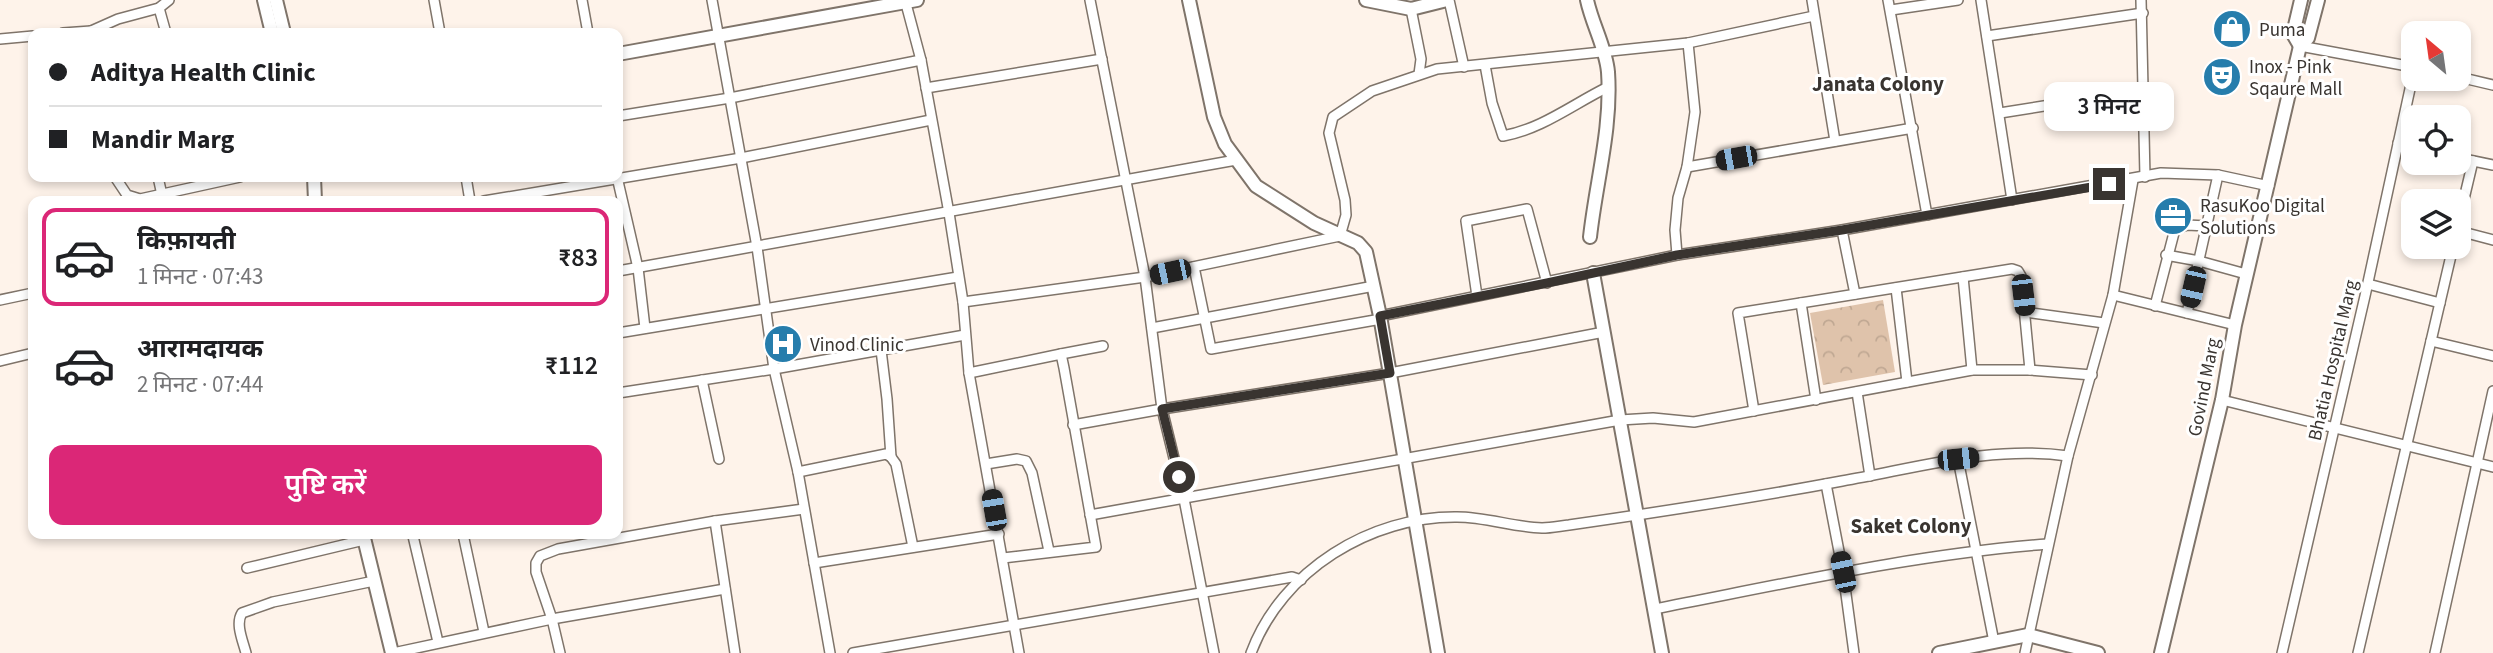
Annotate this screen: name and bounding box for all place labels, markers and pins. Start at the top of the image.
shop icon: Puma [2211,8,2253,50]
place label: Puma [2259,17,2305,44]
place label: Inox - Pink Sqaure Mall [2249,54,2342,103]
theatre icon: Inox - Pink Sqaure Mall [2201,56,2243,98]
place label: RasuKoo Digital Solutions [2200,193,2325,242]
office icon: RasuKoo Digital Solutions [2152,195,2194,237]
hospital icon: Vinod Clinic [762,323,804,365]
place label: Vinod Clinic [810,332,904,359]

